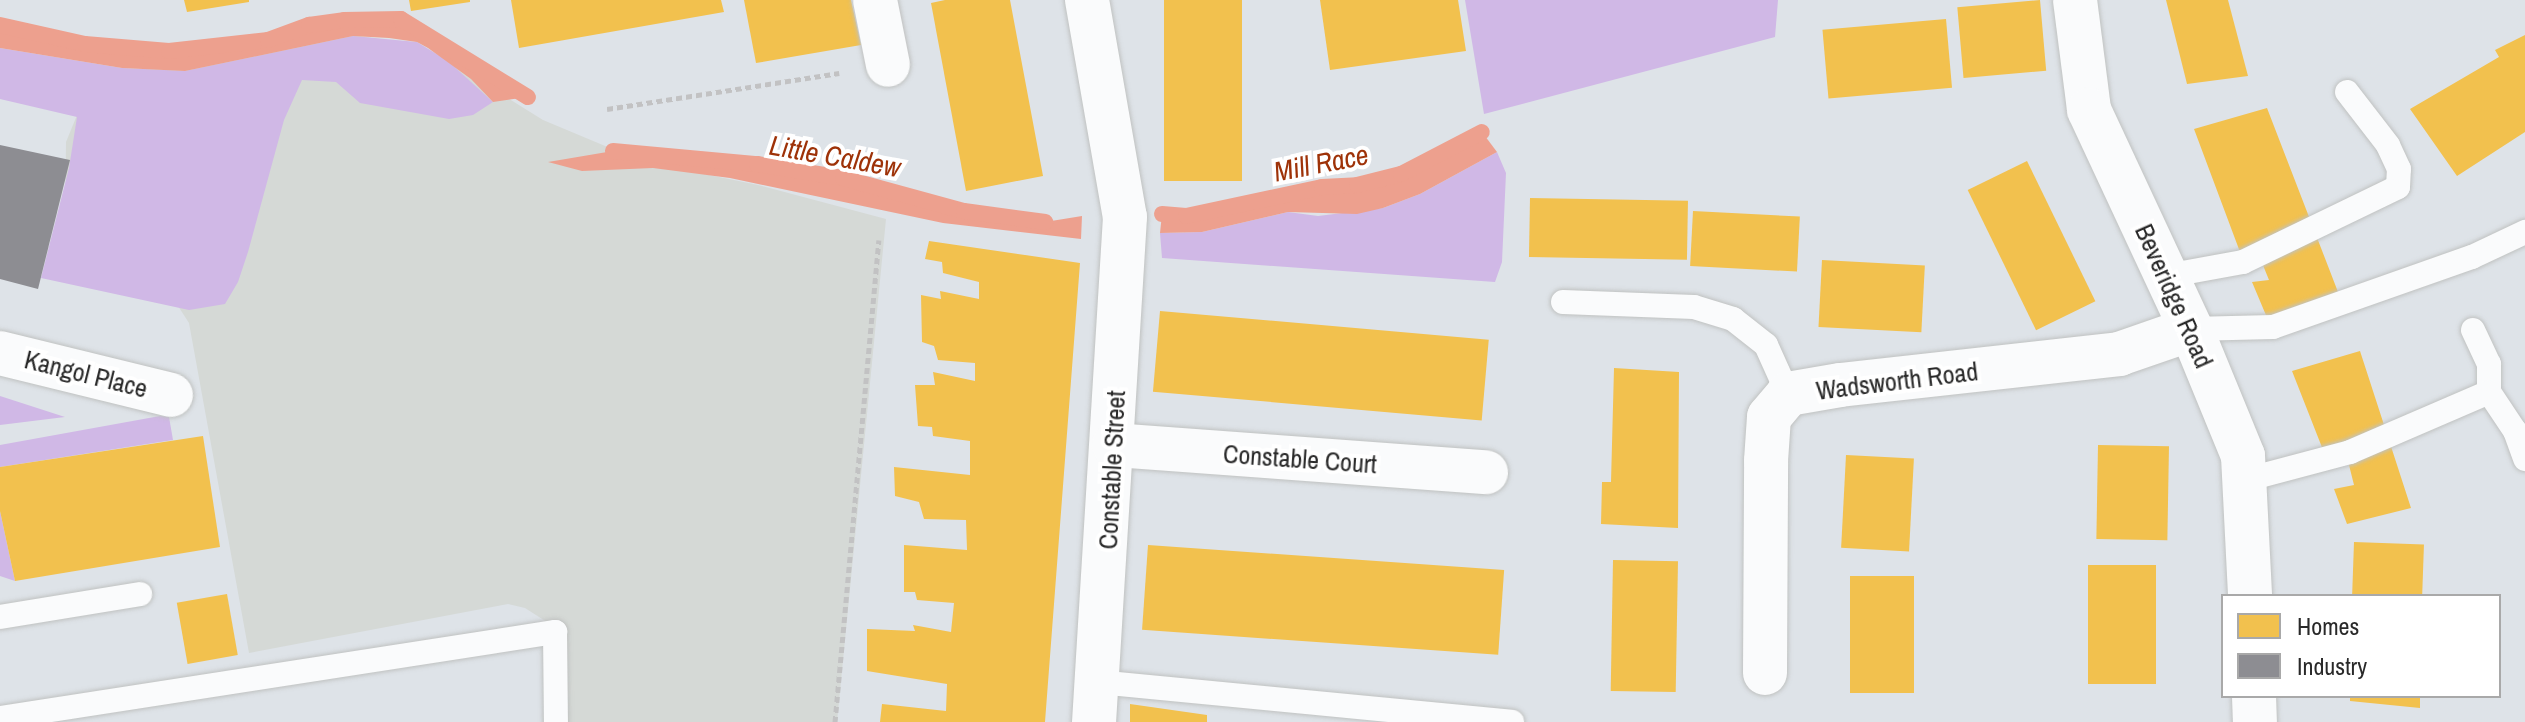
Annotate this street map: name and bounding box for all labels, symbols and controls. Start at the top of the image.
water label: Little Caldew [767,128,903,184]
water label: Mill Race [1271,137,1371,189]
street label: Beveridge Road [2128,219,2220,373]
street label: Kangol Place [21,344,151,404]
street label: Wadsworth Road [1814,356,1980,406]
street label: Constable Street [1092,390,1132,550]
street label: Constable Court [1222,438,1378,480]
legend [2221,594,2501,698]
text: Homes [2297,610,2359,642]
text: Industry [2297,650,2367,682]

